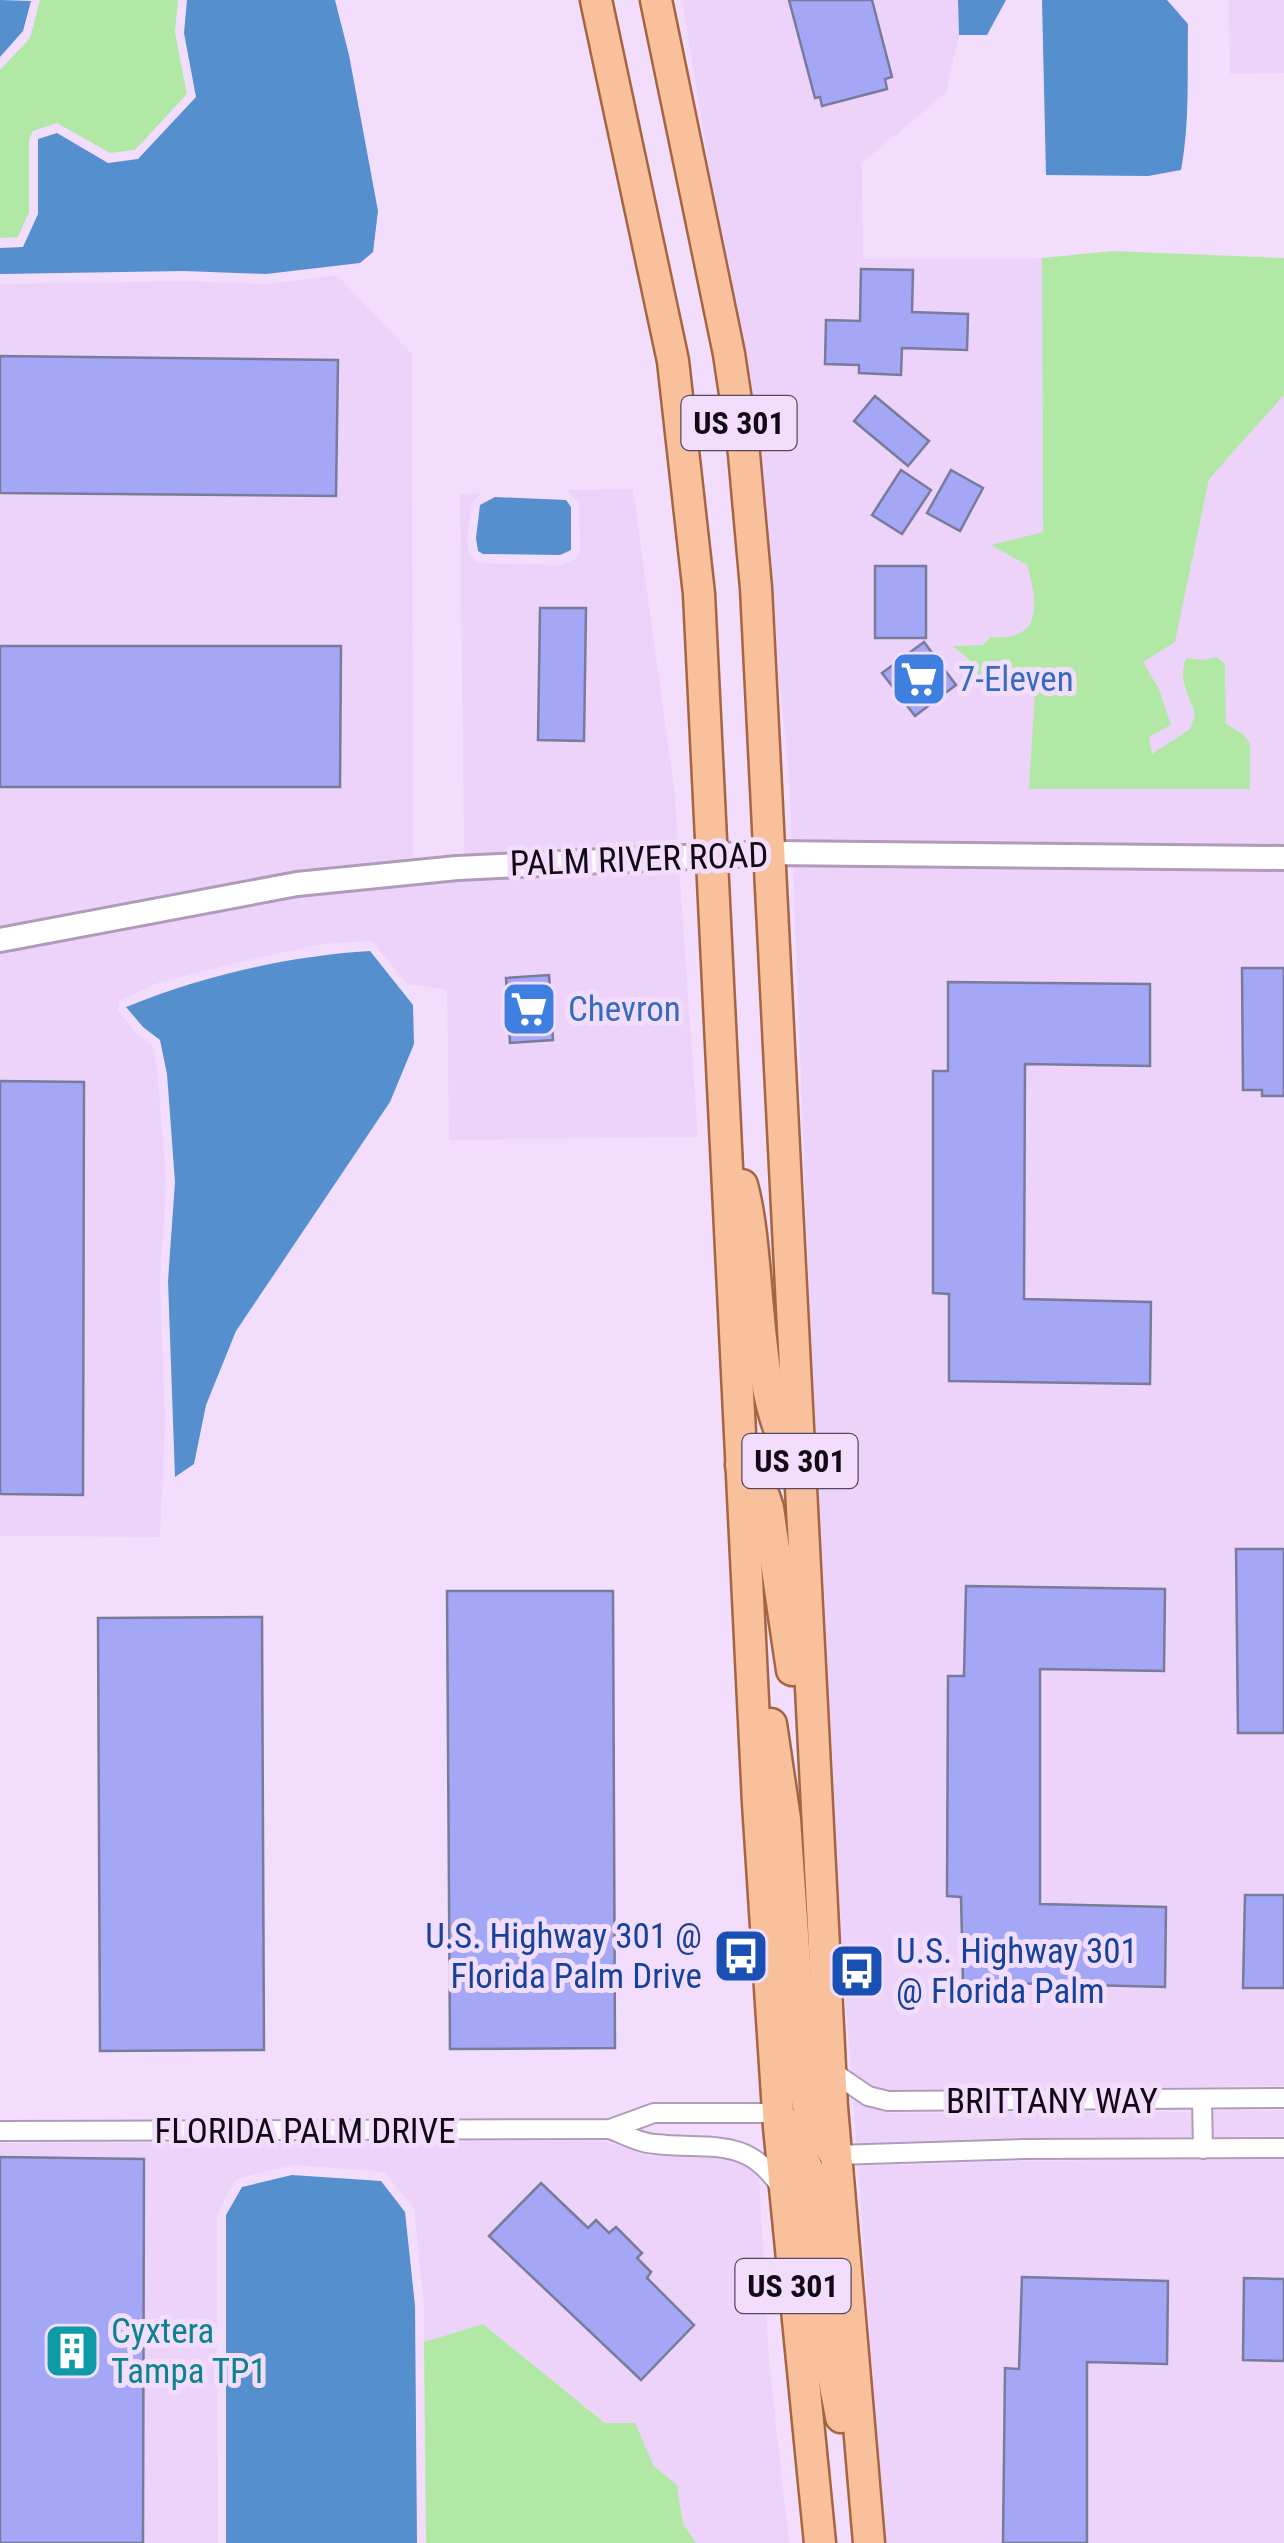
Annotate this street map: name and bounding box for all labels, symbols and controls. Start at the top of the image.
road number: US 301 [682,396,796,450]
supermarket icon: 7-Eleven [889,649,949,709]
place label: 7-Eleven [958,659,1074,700]
street label: PALM RIVER ROAD [509,834,769,885]
supermarket icon: Chevron [499,979,559,1039]
place label: Chevron [568,989,681,1030]
road number: US 301 [742,1434,858,1488]
place label: U.S. Highway 301 @ Florida Palm Drive [425,1916,702,1997]
bus stop icon: U.S. Highway 301 @ Florida Palm Drive [711,1926,771,1986]
place label: U.S. Highway 301 @ Florida Palm [896,1931,1138,2012]
bus stop icon: U.S. Highway 301 @ Florida Palm [827,1941,887,2001]
street label: BRITTANY WAY [946,2081,1158,2122]
street label: FLORIDA PALM DRIVE [154,2111,456,2152]
road number: US 301 [736,2259,850,2313]
place label: Cyxtera Tampa TP1 [111,2311,267,2392]
building icon: Cyxtera Tampa TP1 [42,2321,102,2381]

